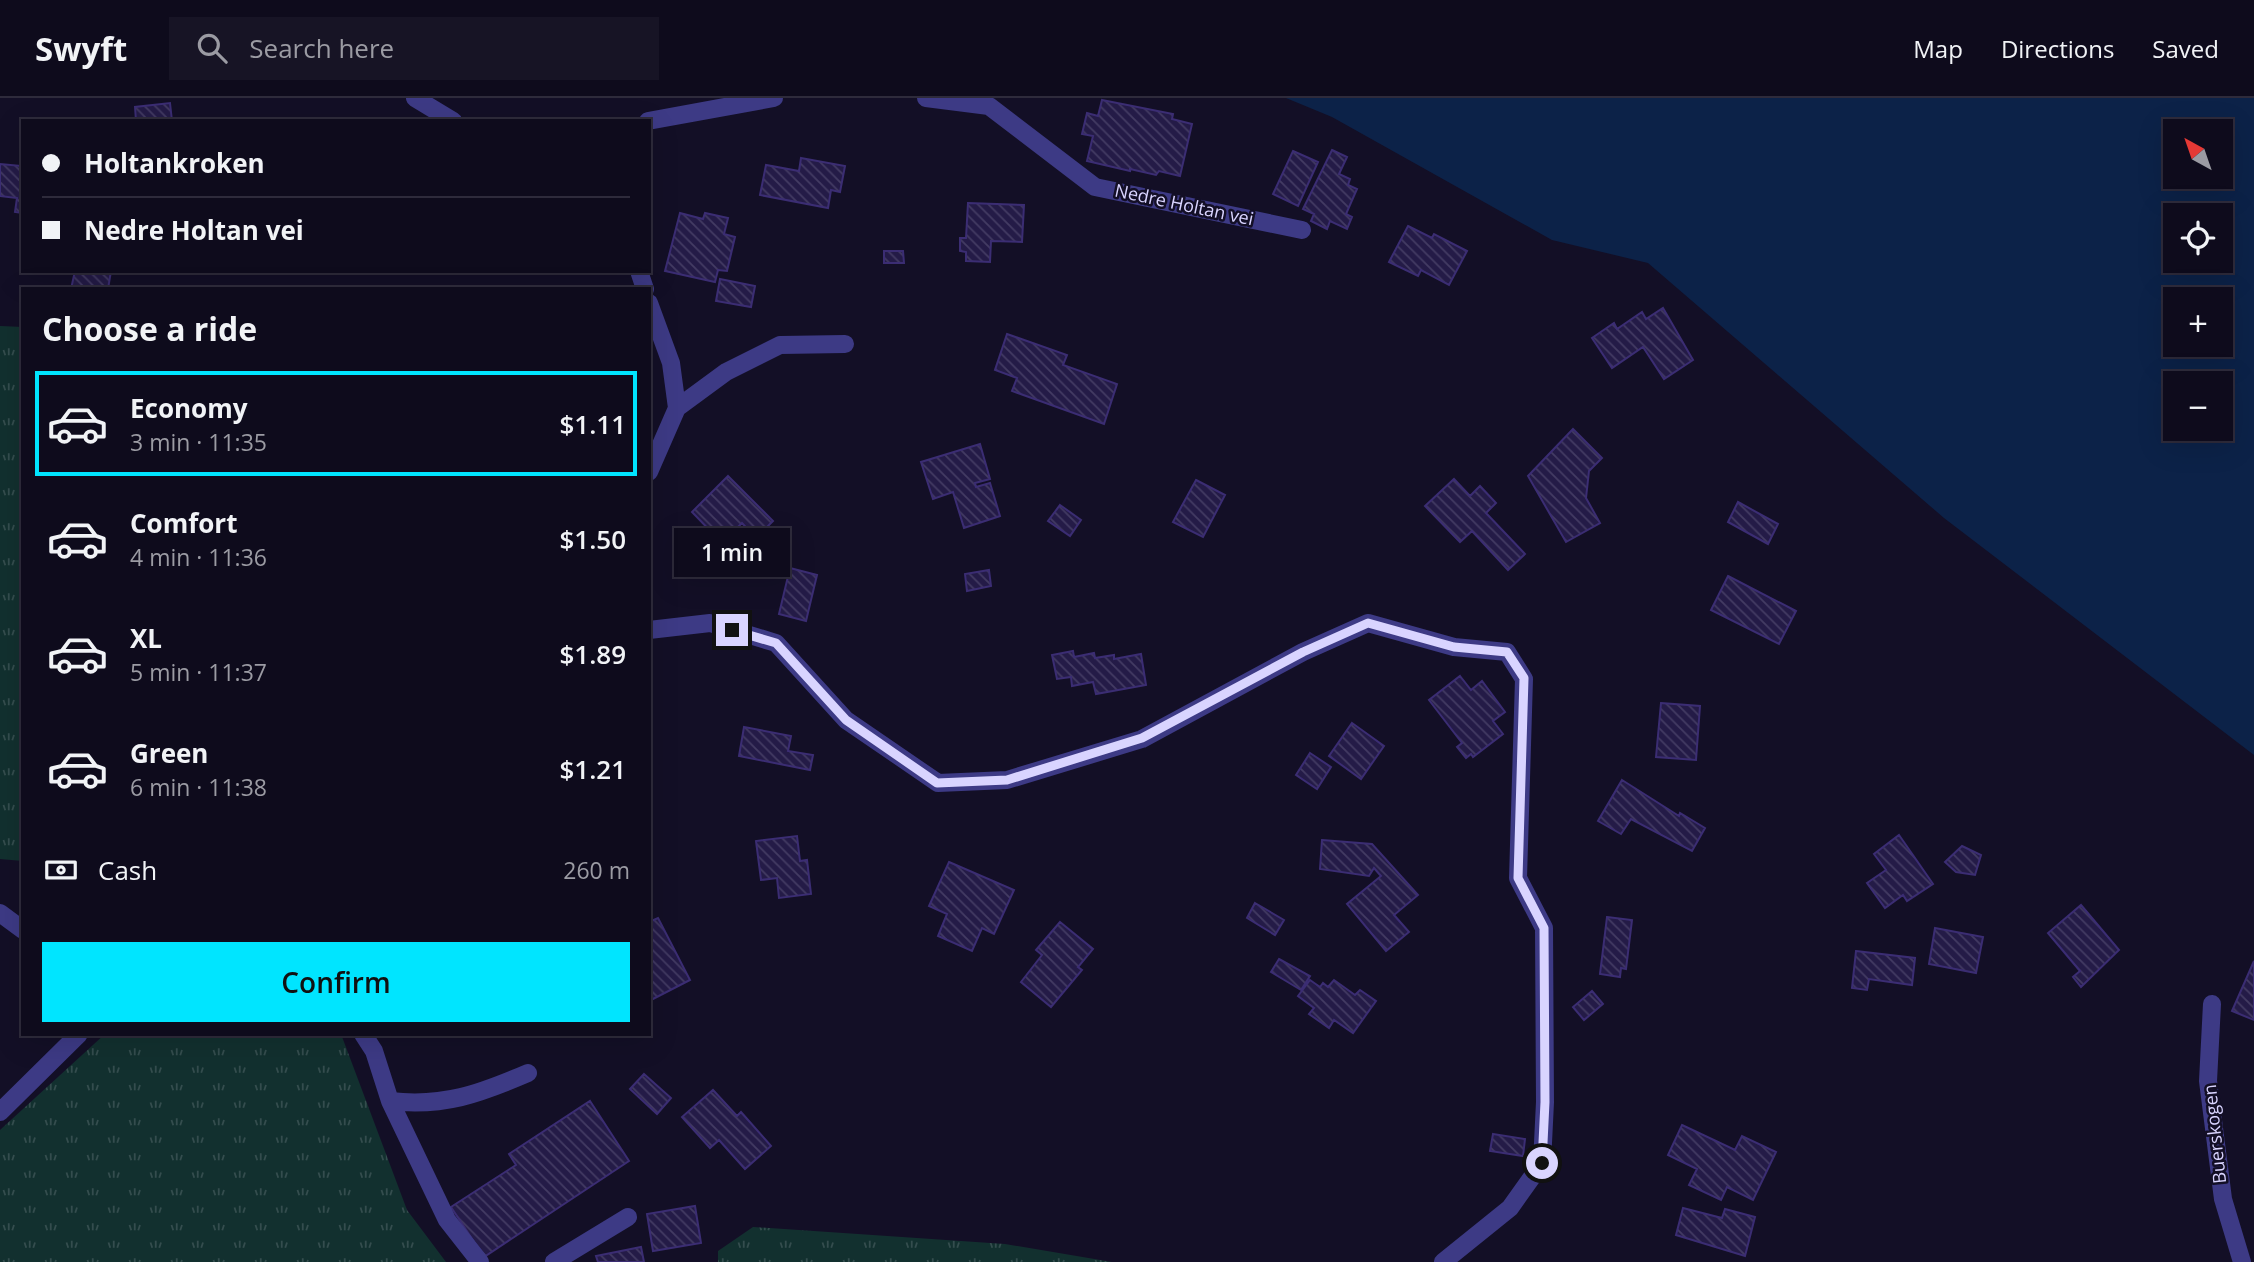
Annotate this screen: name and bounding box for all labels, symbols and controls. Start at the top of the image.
search box [169,17,659,80]
text: Swyft [35,26,127,71]
icon: search [193,29,231,67]
text: Search here [249,30,394,66]
text: Map [1913,32,1963,65]
text: Directions [2001,32,2114,65]
text: Saved [2152,32,2219,65]
north arrow [2163,119,2233,189]
map controls [2163,119,2233,441]
text: Holtankroken [84,145,265,181]
street label: Nedre Holtan vei [1113,178,1256,230]
button: locate [2163,203,2233,273]
text: Nedre Holtan vei [84,212,304,248]
button: + [2163,287,2233,357]
text: Choose a ride [42,307,257,350]
button: − [2163,371,2233,441]
text: Economy [130,390,248,426]
icon: car [46,392,109,455]
text: $1.11 [559,406,626,442]
text: 3 min · 11:35 [130,426,267,458]
text: Comfort [130,505,237,541]
icon: car [46,507,109,570]
text: $1.50 [559,521,626,557]
callout: 1 min [674,528,790,578]
text: 1 min [701,536,763,568]
text: 4 min · 11:36 [130,541,267,573]
route end [716,614,748,646]
text: XL [130,620,162,656]
icon: car [46,622,109,685]
text: $1.89 [559,636,626,672]
text: 5 min · 11:37 [130,656,267,688]
text: Green [130,735,208,771]
icon: car [46,737,109,800]
text: $1.21 [559,751,626,787]
text: 6 min · 11:38 [130,771,267,803]
icon: cash [42,851,80,889]
text: Cash [98,852,157,888]
text: 260 m [563,854,630,886]
button: Confirm [42,942,630,1022]
street label: Buerskogen [2197,1083,2231,1185]
route start [1526,1147,1558,1179]

